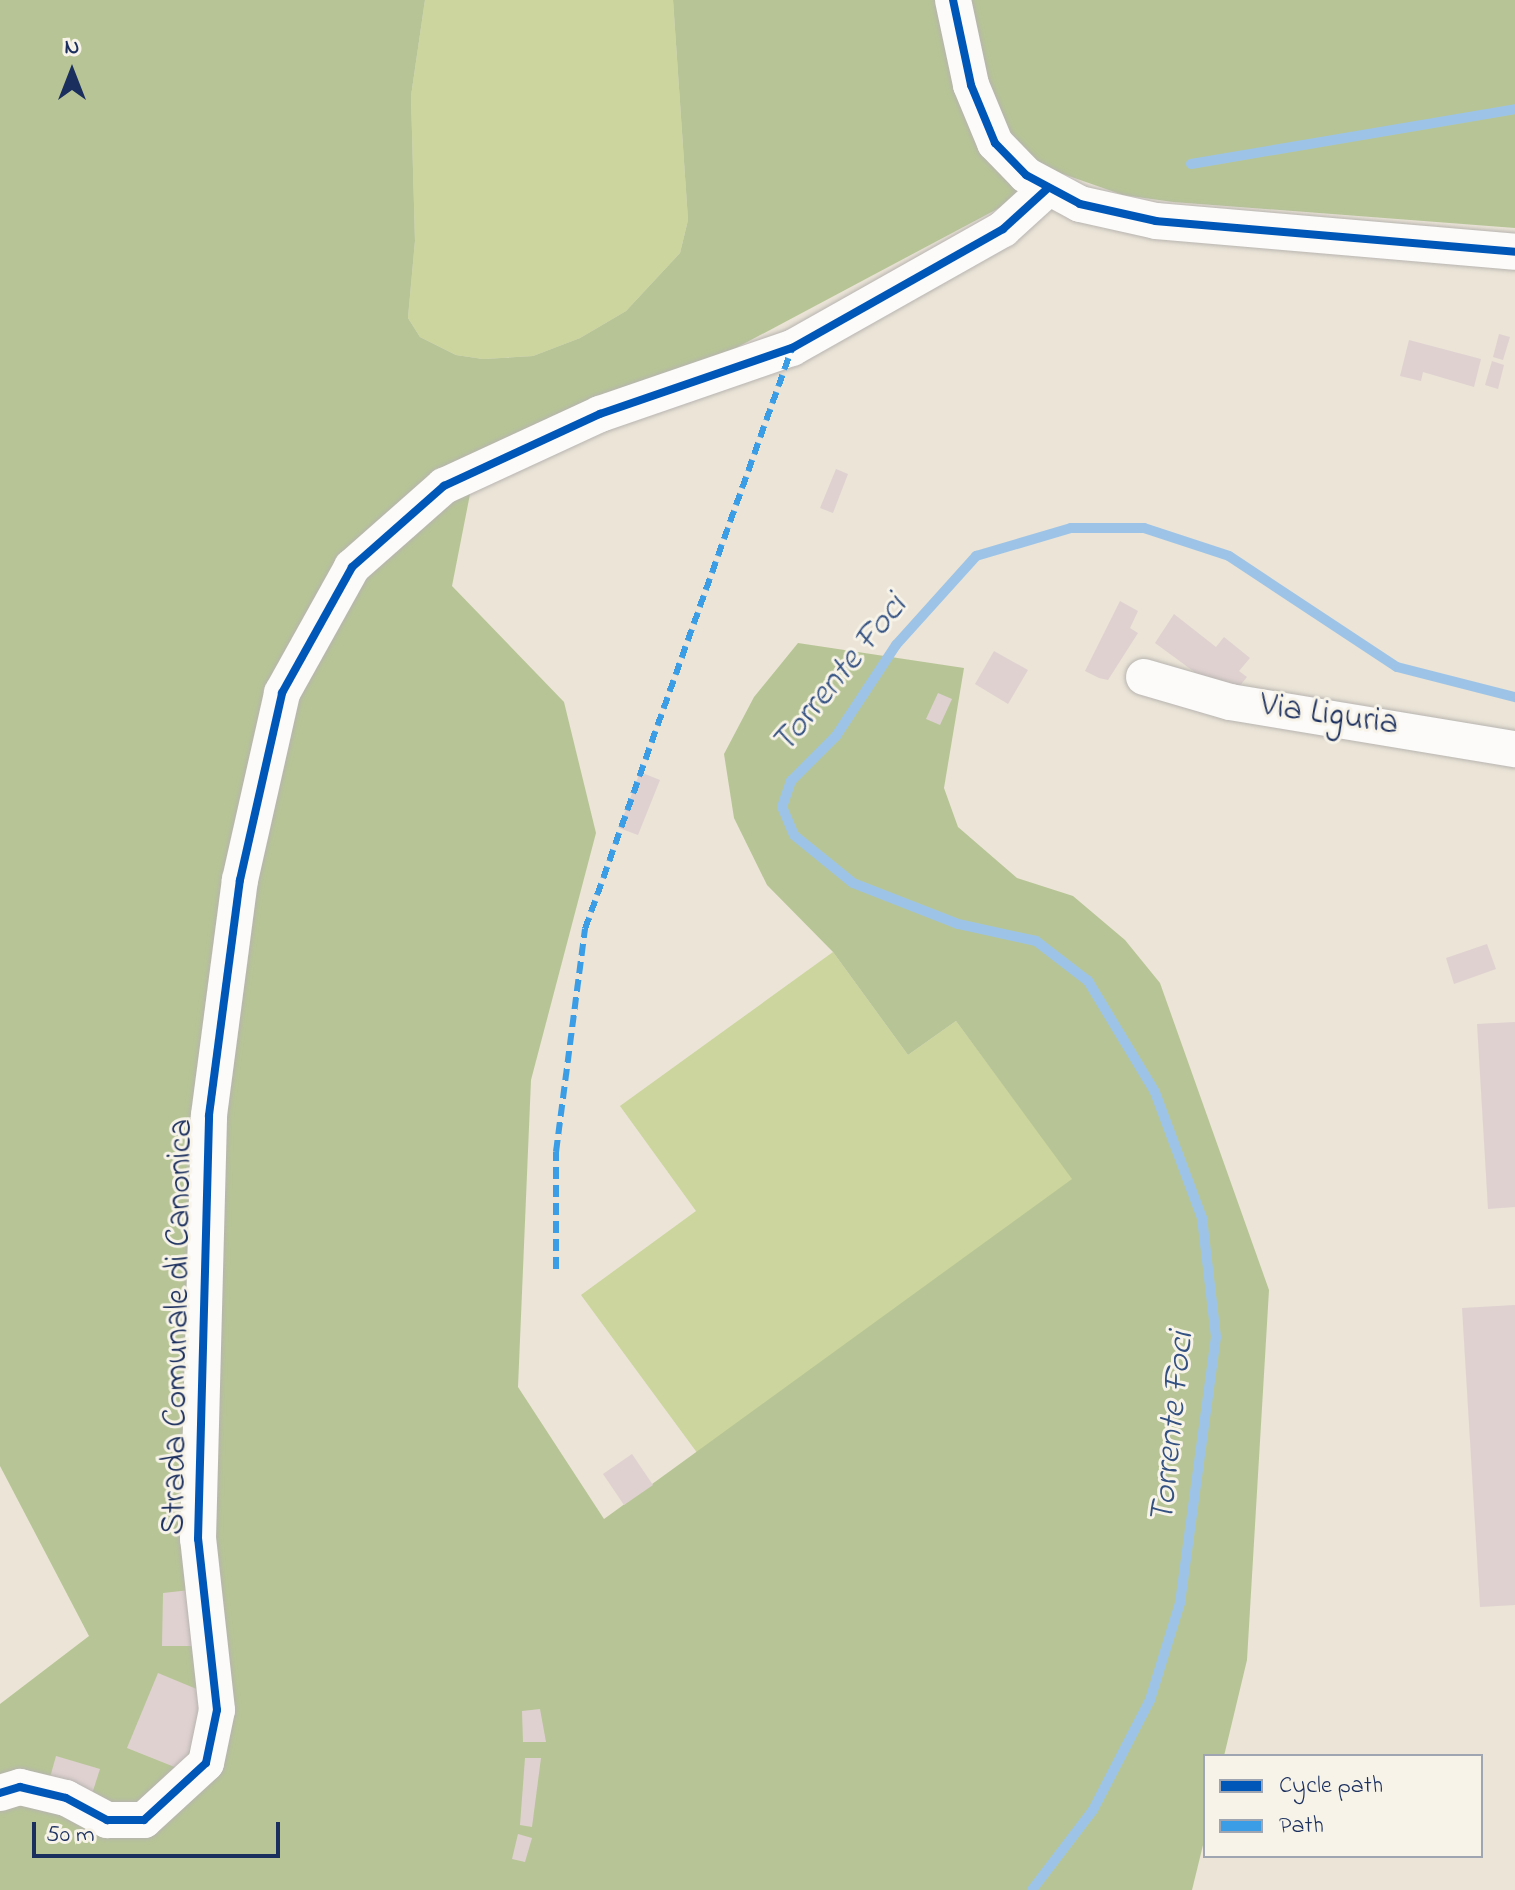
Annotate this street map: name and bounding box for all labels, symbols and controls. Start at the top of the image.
north arrow [32,32,112,112]
text: N [65,32,79,64]
water label: Torrente Foci [763,587,917,763]
street label: Via Liguria [1257,686,1401,746]
street label: Strada Comunale di Canonica [155,1119,203,1535]
water label: Torrente Foci [1141,1330,1205,1526]
legend [1203,1754,1483,1858]
text: Cycle path [1279,1769,1383,1804]
scale bar [36,1806,284,1856]
text: Path [1279,1809,1324,1844]
text: 50 m [46,1818,95,1853]

